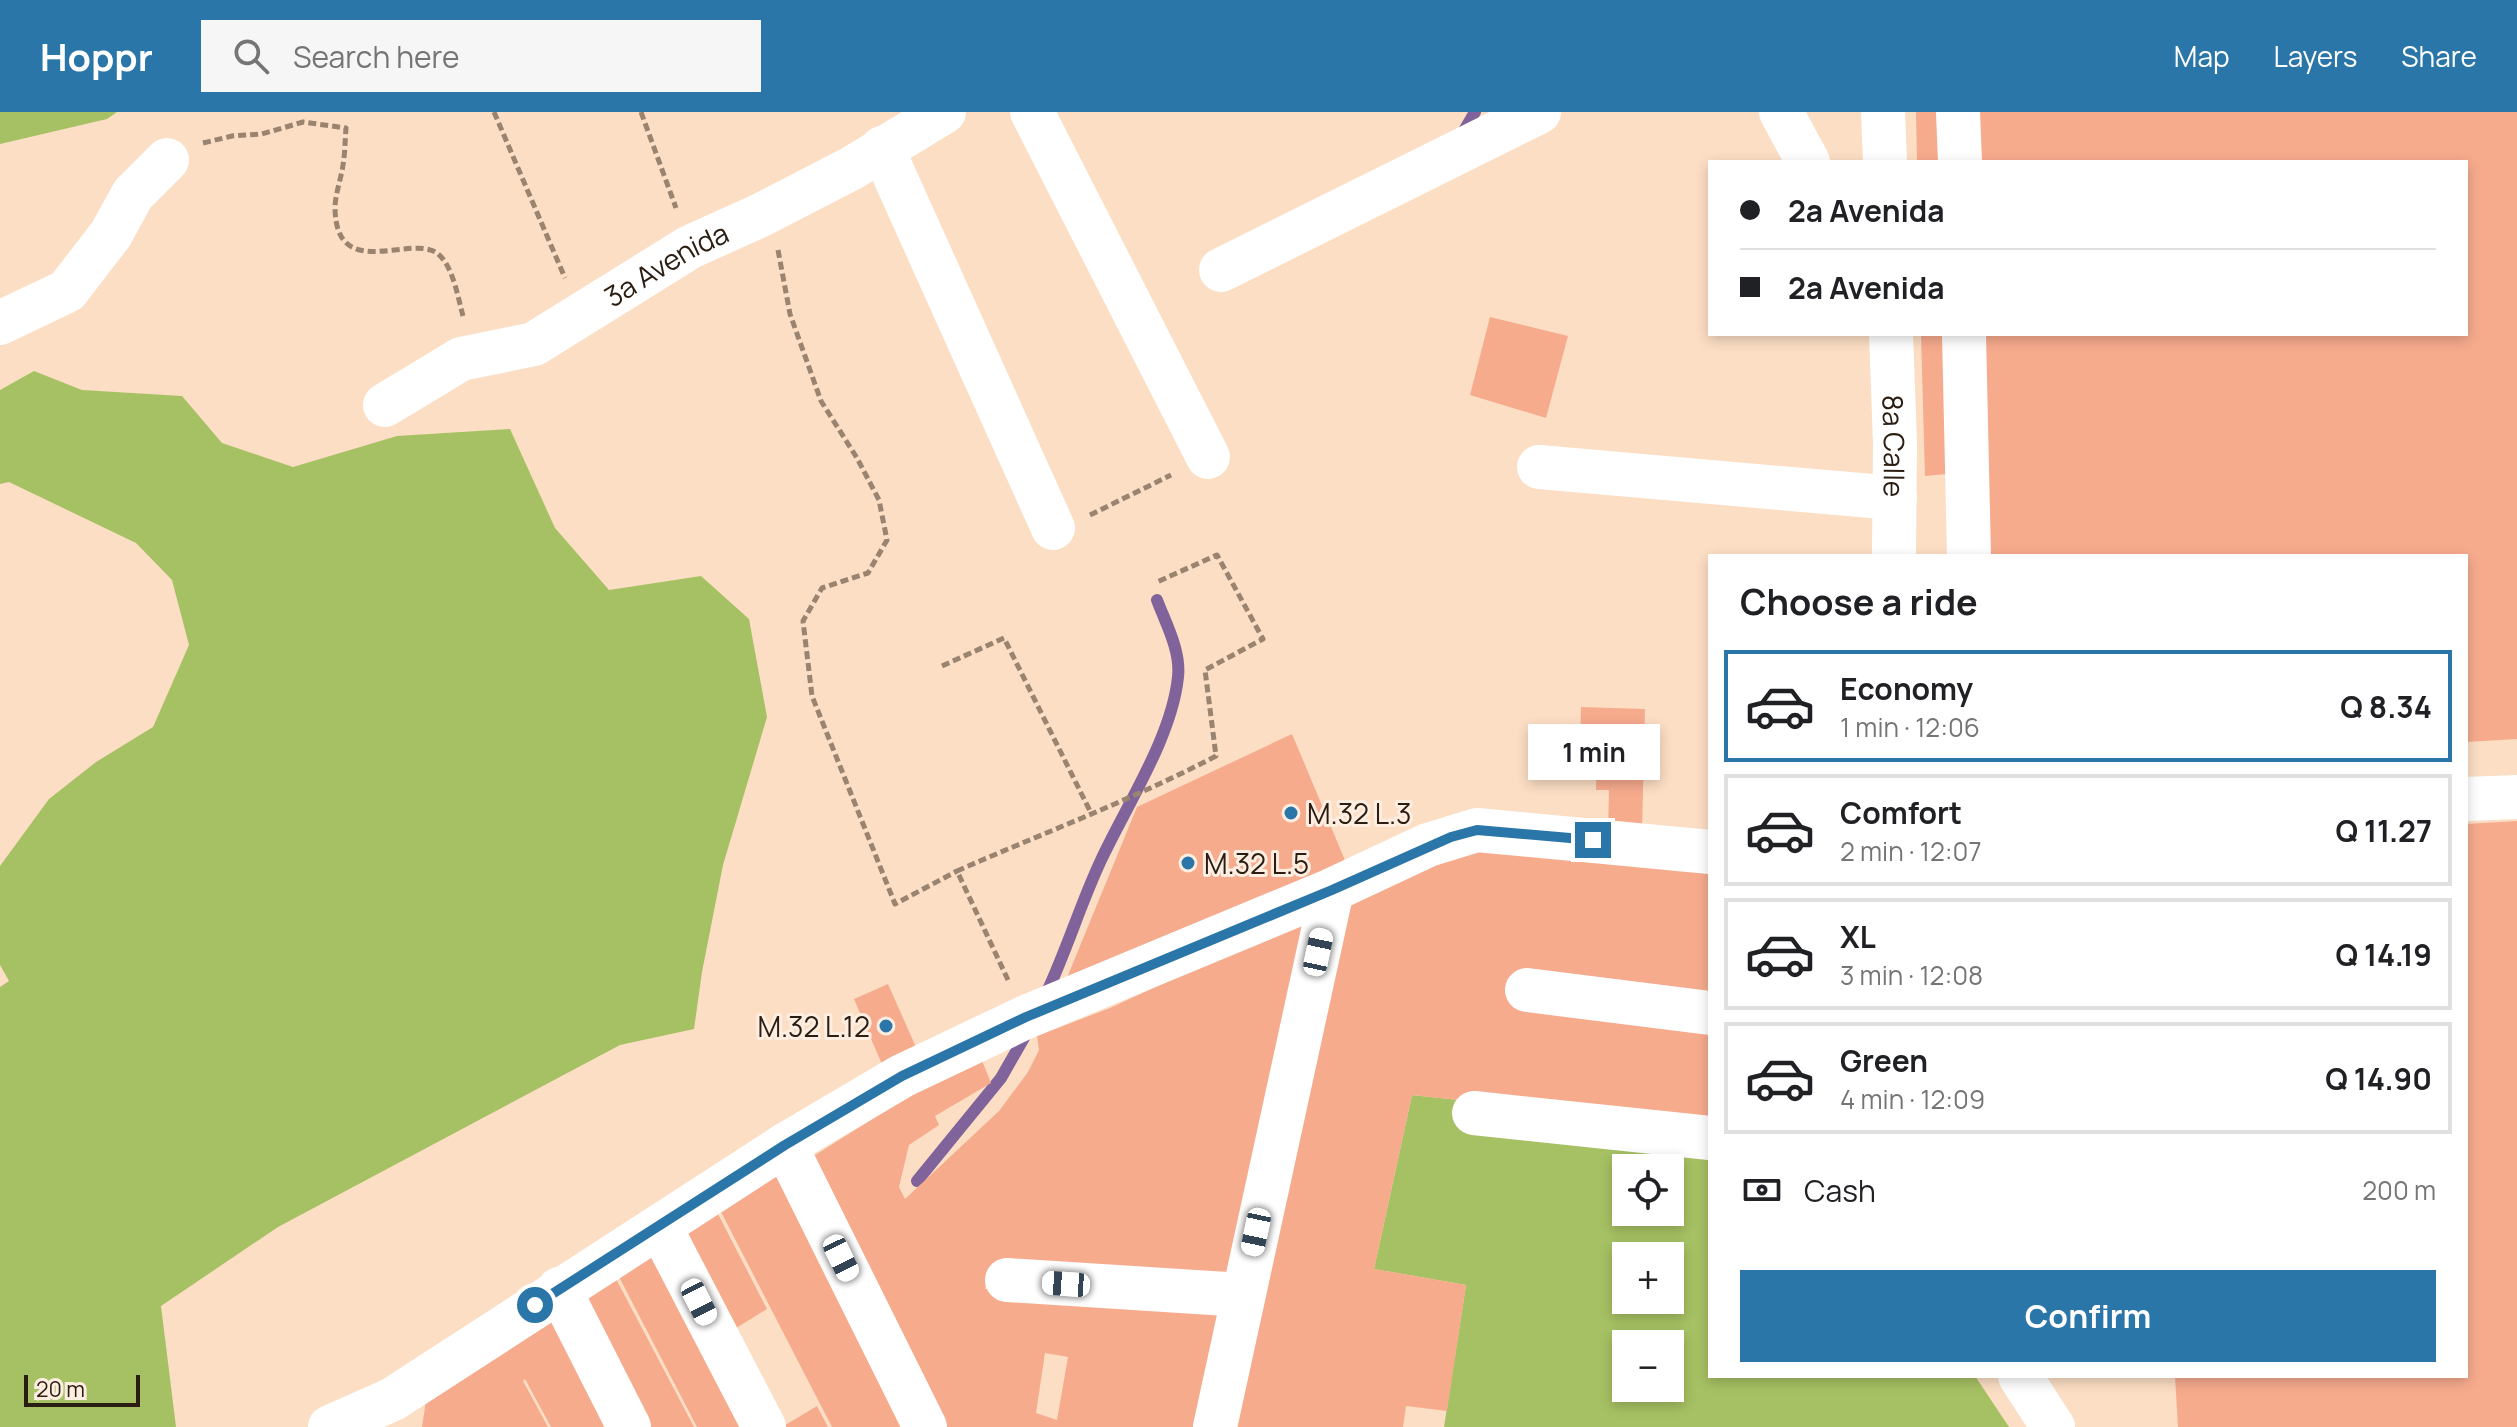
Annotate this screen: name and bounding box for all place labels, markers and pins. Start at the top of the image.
place label: M.32 L.3 [1307,794,1412,832]
marker: M.32 L.3 [1282,804,1300,822]
place label: M.32 L.5 [1204,844,1309,882]
marker: M.32 L.5 [1179,854,1197,872]
place label: M.32 L.12 [757,1007,870,1045]
marker: M.32 L.12 [877,1017,895,1035]

